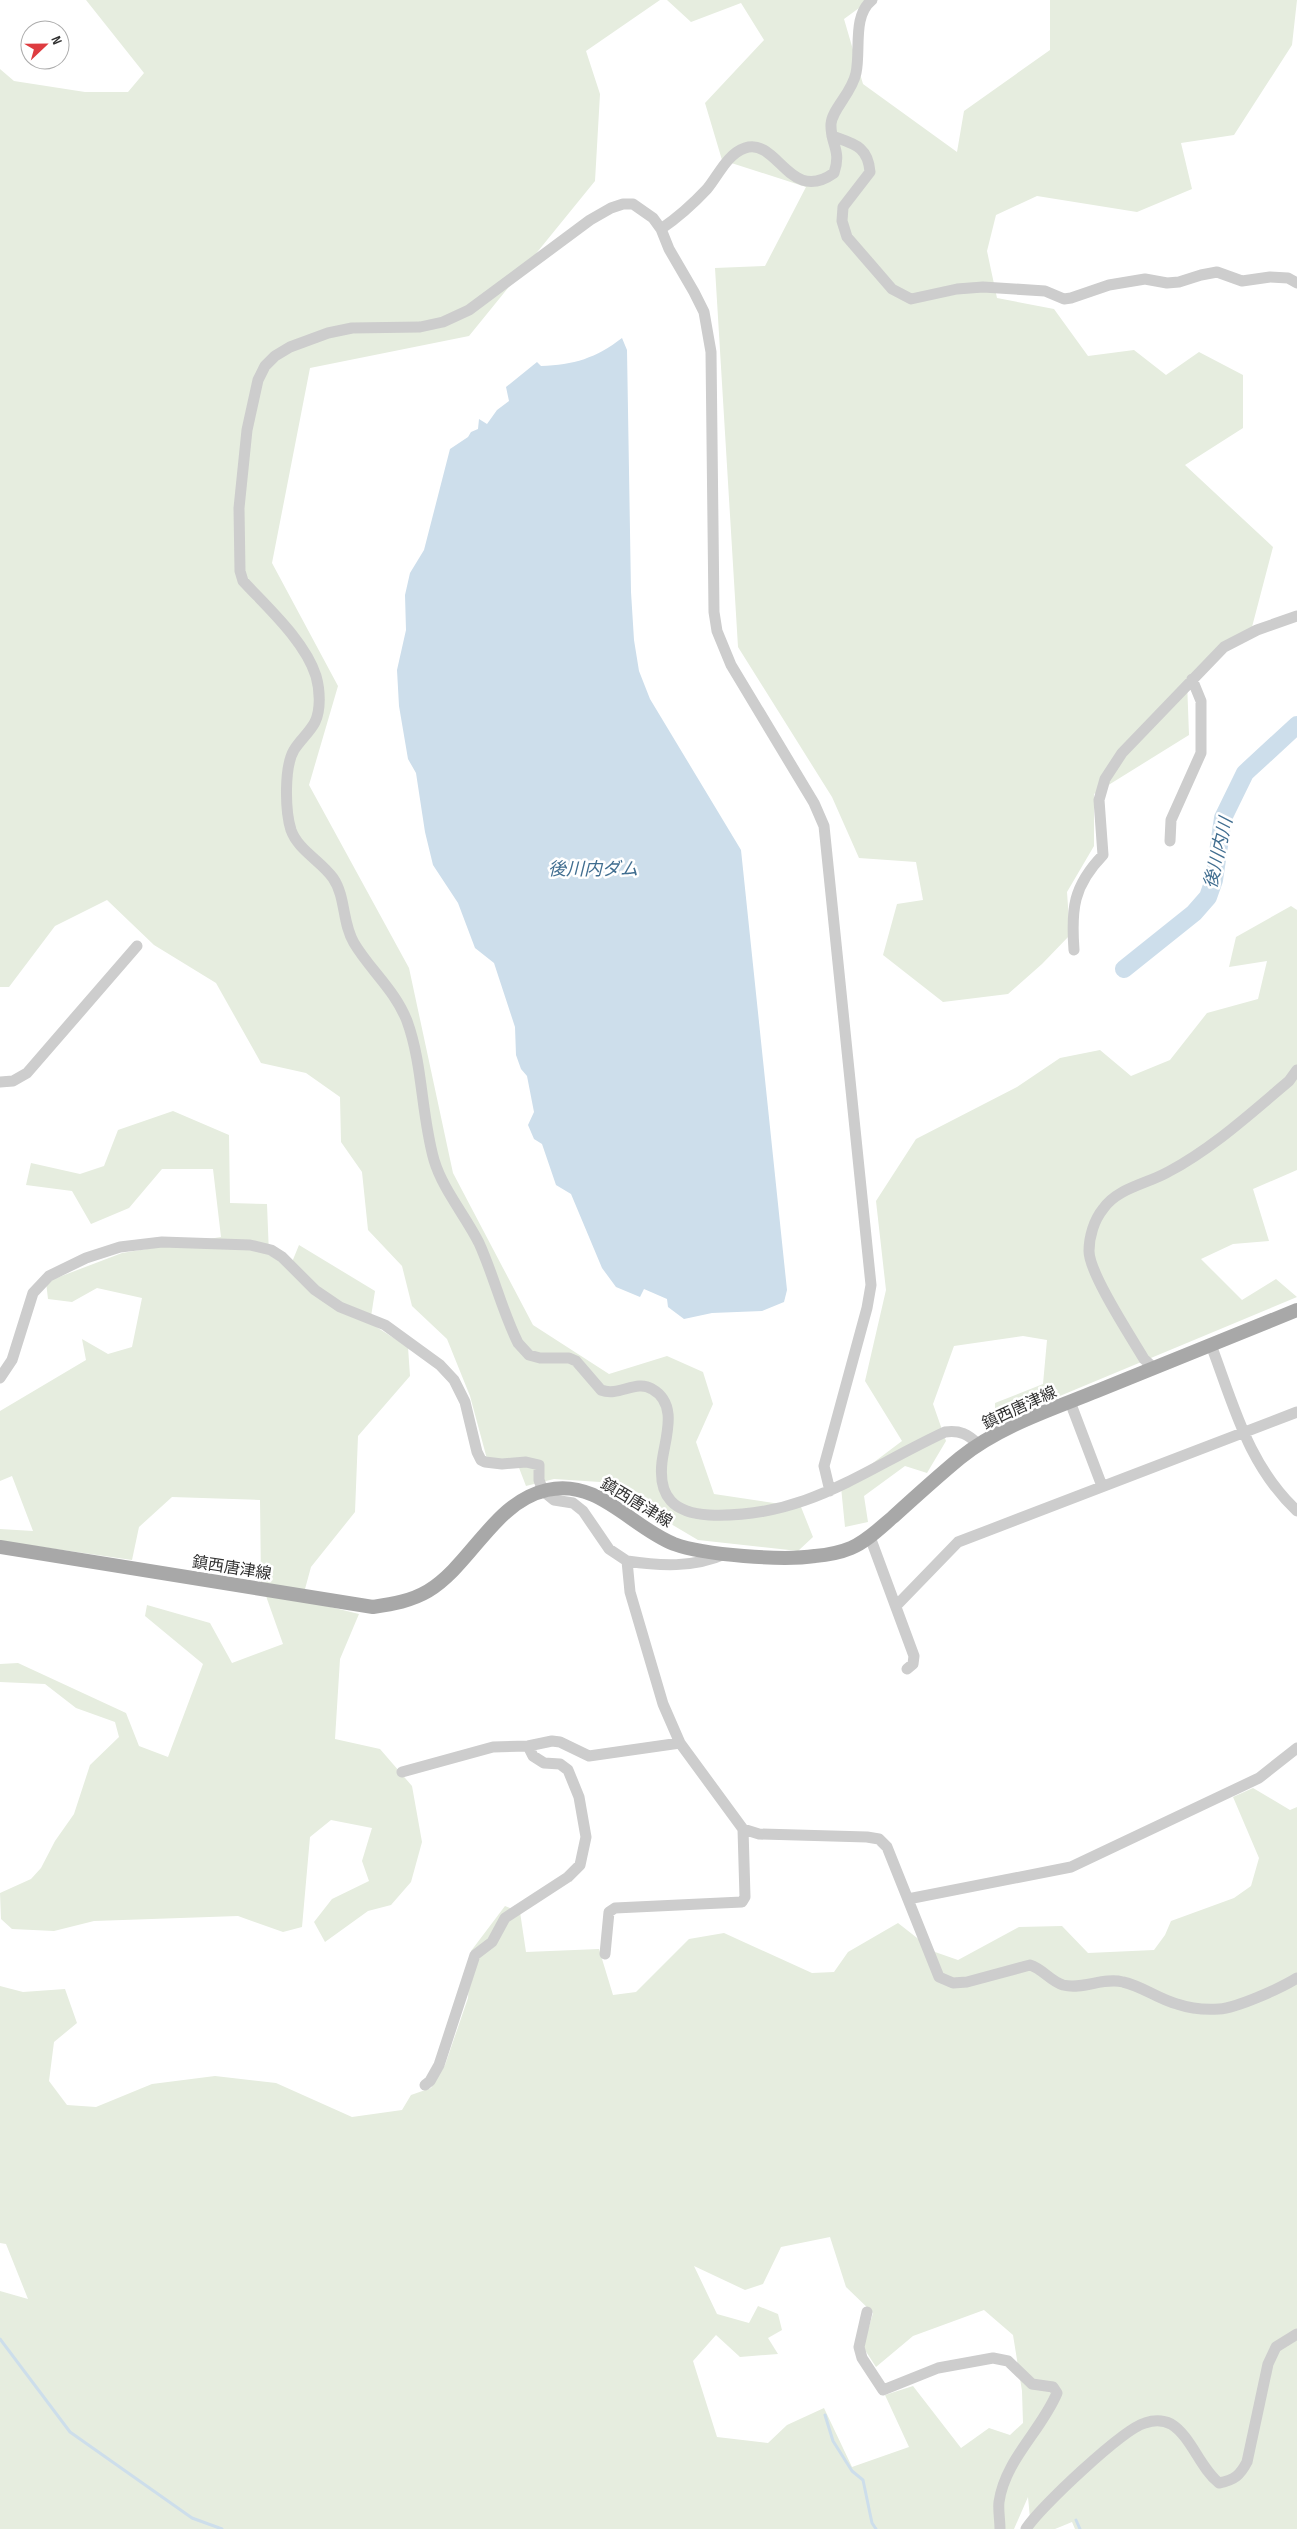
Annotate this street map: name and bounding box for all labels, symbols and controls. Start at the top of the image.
north arrow [20,20,70,70]
text: N [47,34,66,47]
water label: 後川内川 [1200,814,1237,891]
water label: 後川内ダム [548,859,638,880]
street label: 鎮西唐津線 [979,1383,1060,1434]
street label: 鎮西唐津線 [597,1475,675,1532]
street label: 鎮西唐津線 [191,1553,273,1584]

